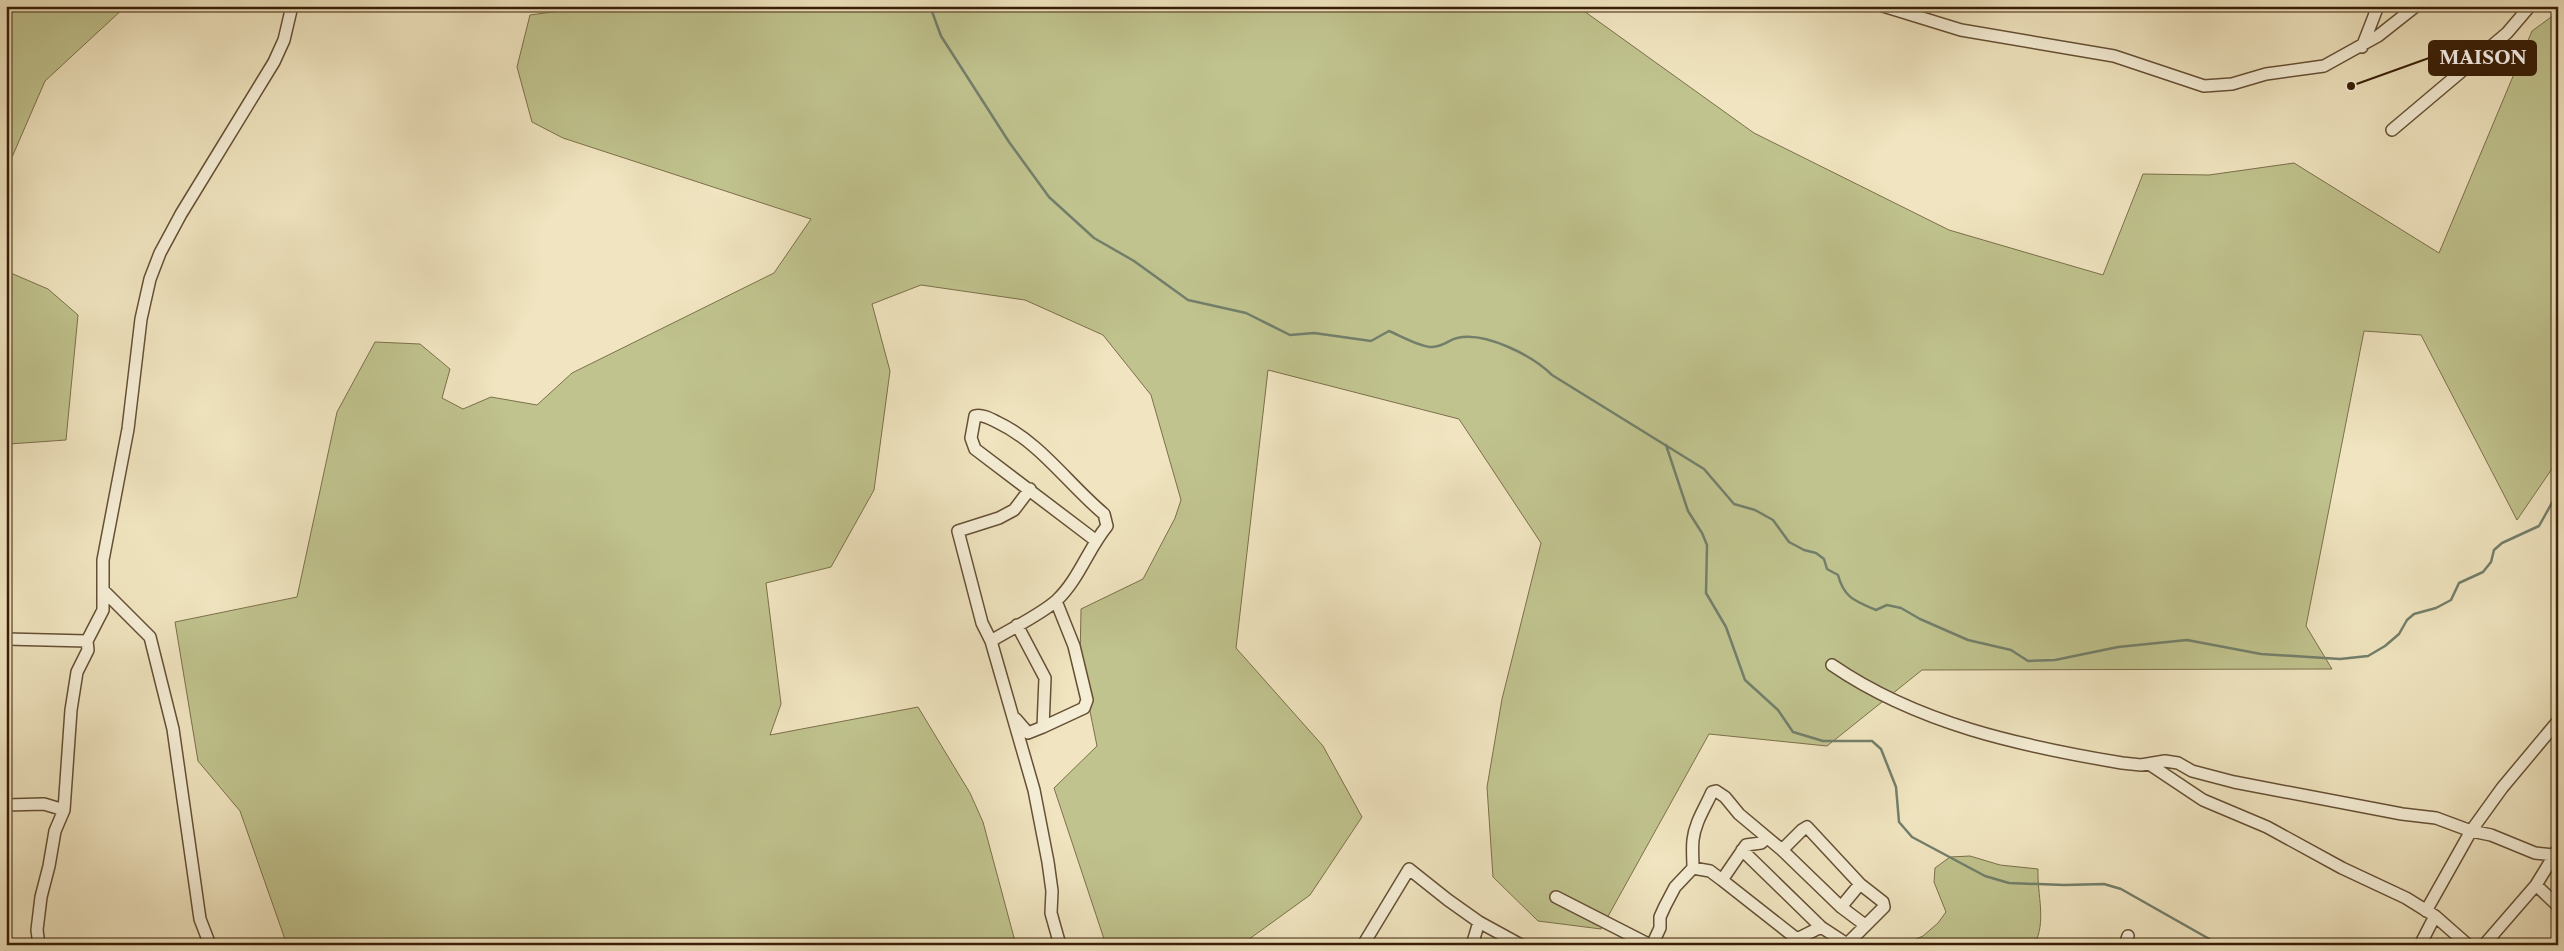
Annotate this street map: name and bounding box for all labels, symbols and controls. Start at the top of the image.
callout: MAISON [2429,41,2536,75]
text: MAISON [2439,46,2527,69]

